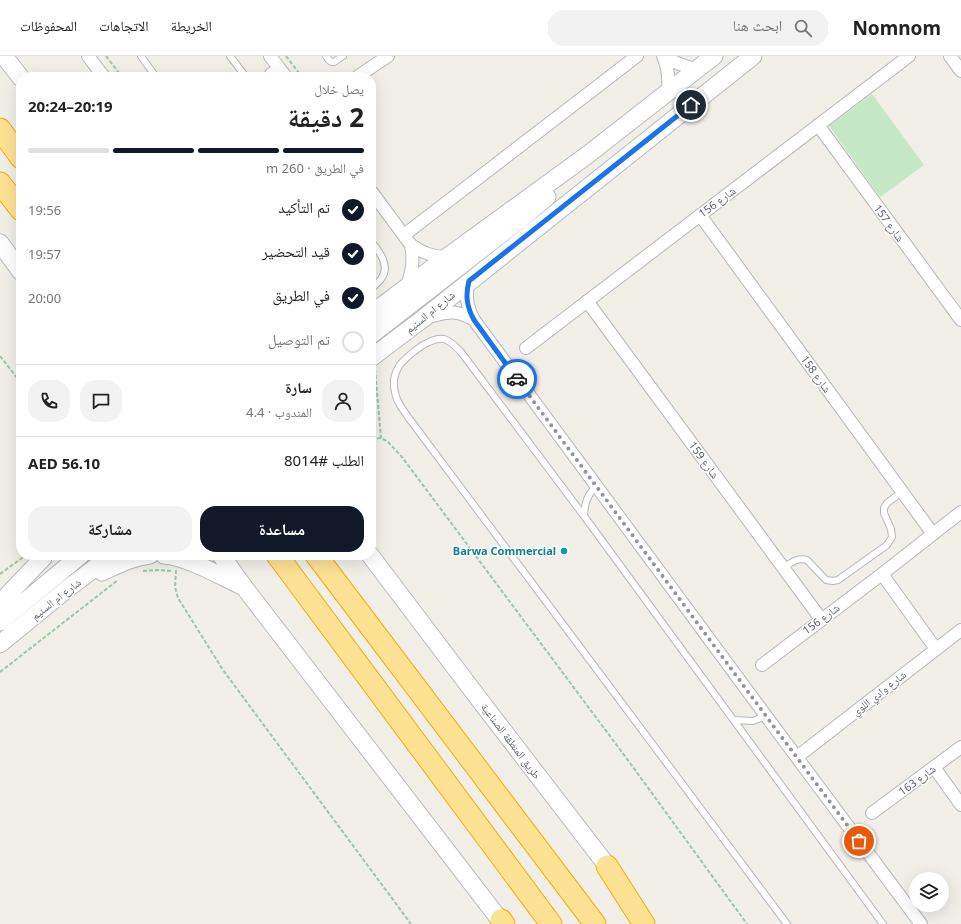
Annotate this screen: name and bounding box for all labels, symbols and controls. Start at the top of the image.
search box [548,10,828,46]
text: ابحث هنا [733,15,782,35]
text: Nomnom [852,15,941,41]
text: المحفوظات [20,16,77,35]
text: الاتجاهات [99,16,149,35]
text: الخريطة [171,16,212,35]
icon: search [792,17,814,39]
text: يصل خلال [314,80,364,98]
pin [674,88,708,122]
icon: home [680,94,702,116]
text: 20:19–20:24 [28,96,113,116]
text: 2 دقيقة [288,99,364,135]
text: في الطريق · 260 m [266,159,364,177]
street label: شارع 156 [695,183,738,220]
text: تم التأكيد [278,197,330,217]
icon: check [342,199,364,221]
text: 19:56 [28,201,61,219]
street label: شارع 157 [871,201,908,244]
text: قيد التحضير [262,241,330,261]
icon: check [342,243,364,265]
text: 19:57 [28,245,61,263]
text: في الطريق [272,285,330,305]
icon: check [342,287,364,309]
street label: شارع ام السنيم [402,287,458,337]
text: 20:00 [28,289,61,307]
text: تم التوصيل [268,329,330,349]
street label: شارع 158 [798,352,835,395]
courier [497,359,537,399]
icon: car [506,368,528,390]
text: سارة [285,377,312,397]
button: phone [28,380,70,422]
button: chat [80,380,122,422]
button: person [322,380,364,422]
text: المندوب · 4.4 [246,403,312,421]
street label: شارع 159 [686,438,723,481]
text: الطلب #8014 [284,450,364,470]
text: AED 56.10 [28,453,100,473]
button: مشاركة [28,506,192,552]
button: مساعدة [200,506,364,552]
place label: Barwa Commercial [453,543,556,558]
marker: Barwa Commercial [559,546,569,556]
street label: شارع ام السنيم [27,574,85,624]
street label: شارع 156 [799,600,842,637]
street label: شارع وادي اللوي [848,667,910,720]
street label: طريق المنطقة الصناعية [478,700,545,782]
street label: شارع 163 [895,761,938,798]
pin [842,824,876,858]
icon: bag [848,830,870,852]
map controls [909,872,949,912]
button: layers [909,872,949,912]

